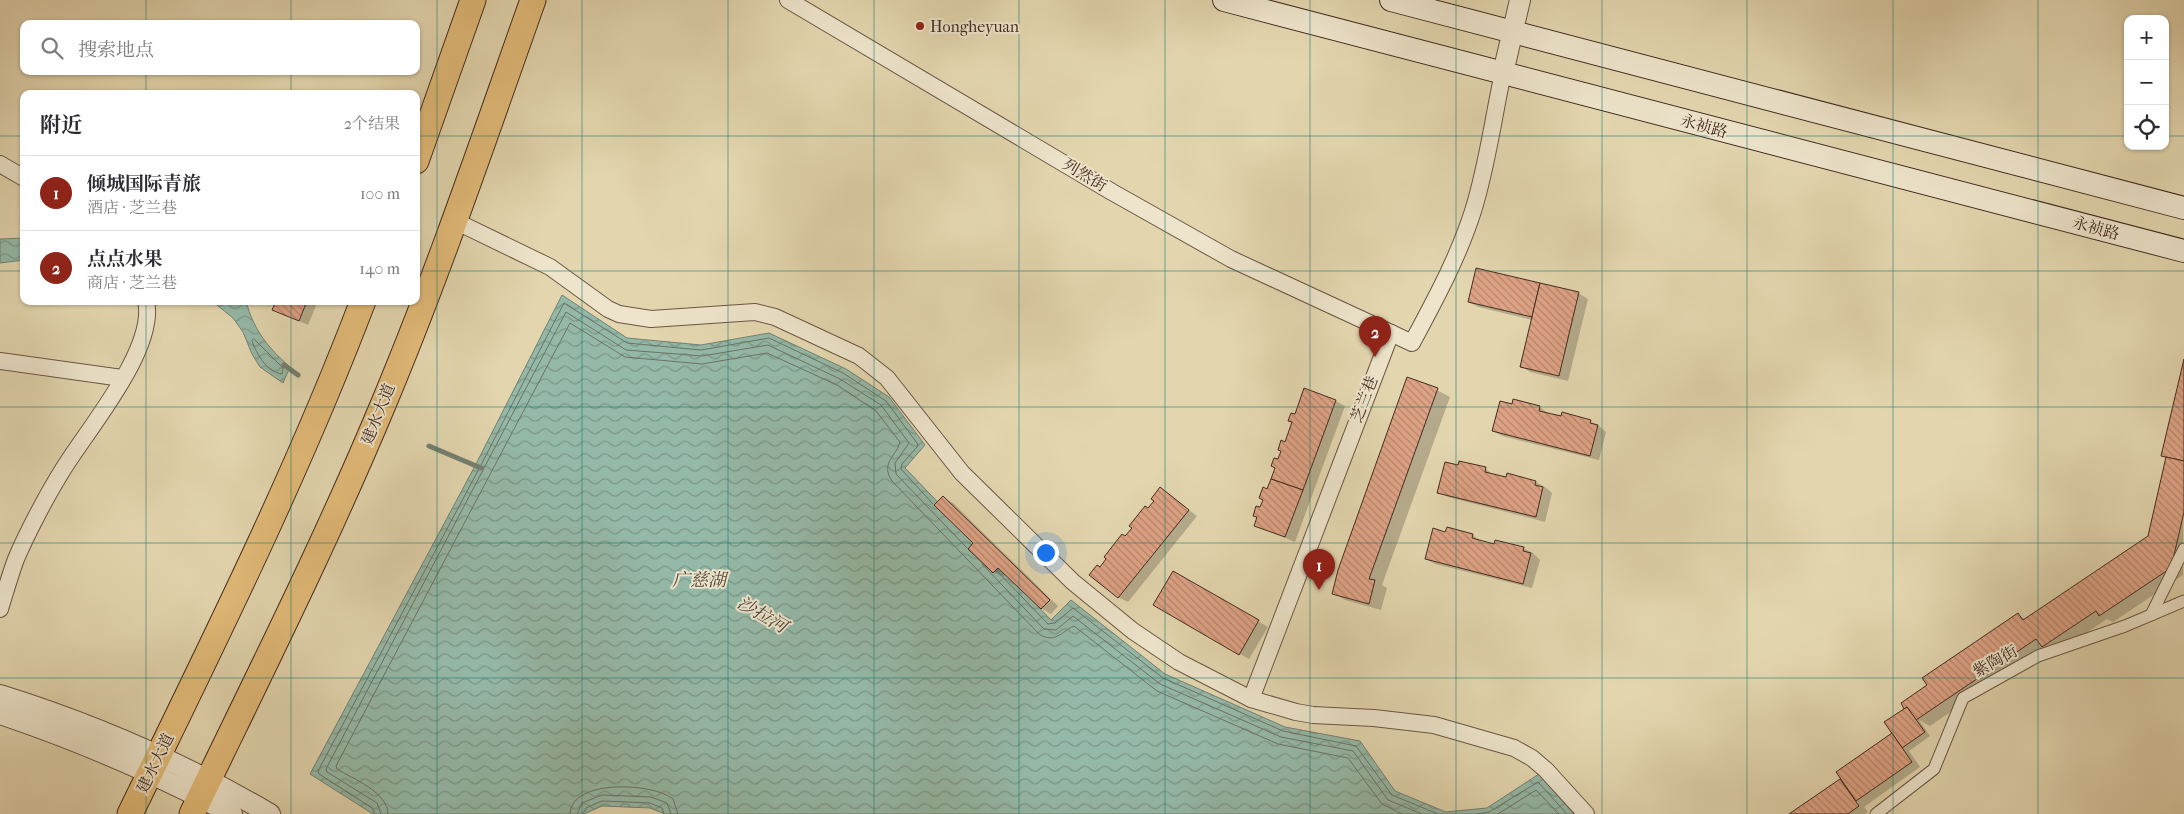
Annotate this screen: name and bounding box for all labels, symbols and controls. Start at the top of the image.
map controls [2124,15,2169,150]
button: + [2124,15,2169,60]
place label: Hongheyuan [930,17,1020,36]
search box [20,20,420,75]
marker: Hongheyuan [914,20,926,32]
icon: search [38,34,66,62]
text: 搜索地点 [78,39,154,61]
button: − [2124,60,2169,105]
button: locate [2124,105,2169,150]
street label: 永祯路 [1678,111,1730,141]
text: 附近 [40,113,82,137]
text: 2个结果 [344,114,400,133]
street label: 列然街 [1060,154,1110,196]
text: 倾城国际青旅 [87,173,201,195]
text: 1 [53,184,59,203]
text: 100 m [360,184,400,203]
text: 酒店 · 芝兰巷 [87,198,177,217]
street label: 永祯路 [2070,213,2122,243]
text: 点点水果 [87,248,163,270]
text: 2 [52,259,60,278]
text: 140 m [359,259,400,278]
text: 商店 · 芝兰巷 [87,273,177,292]
pin: 2 [1359,316,1391,357]
street label: 芝兰巷 [1347,373,1381,425]
street label: 建水大道 [357,381,399,447]
your location [1033,540,1059,566]
pin: 1 [1303,549,1335,590]
water label: 广慈湖 [672,570,729,591]
water label: 沙拉河 [733,592,793,639]
street label: 紫陶街 [1969,641,2021,681]
street label: 建水大道 [132,730,178,796]

